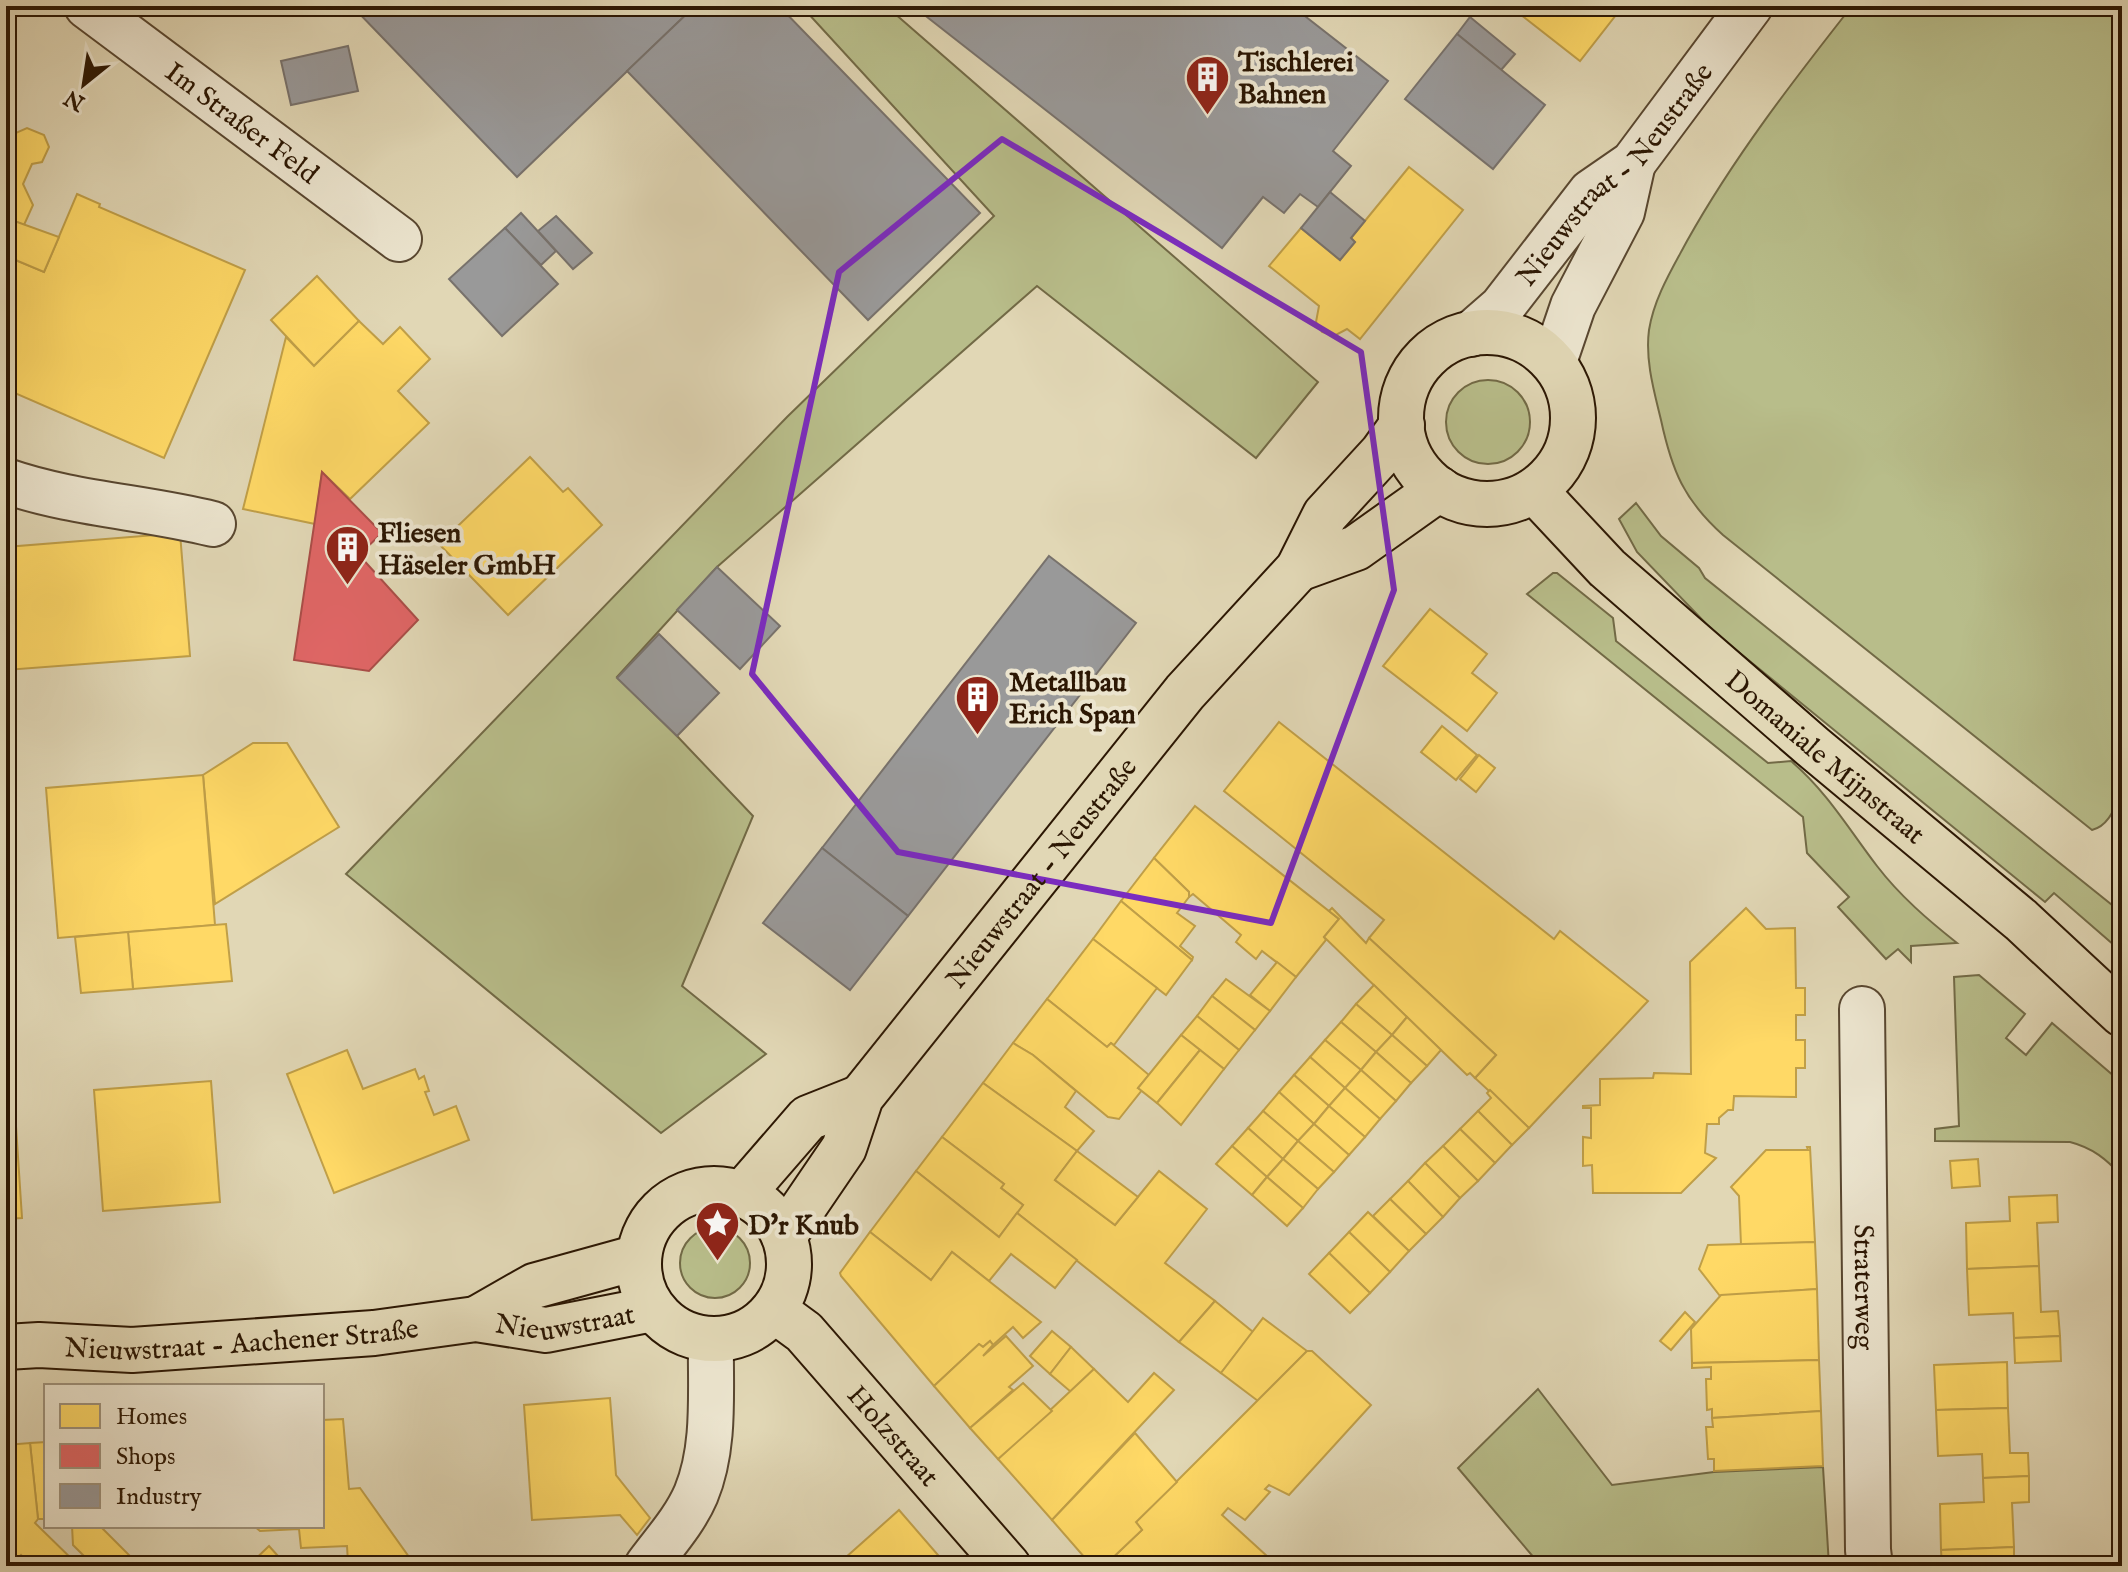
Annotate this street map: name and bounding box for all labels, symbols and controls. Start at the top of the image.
north arrow [44,44,124,124]
place label: Tischlerei Bahnen [1237,46,1354,113]
building icon: Tischlerei Bahnen [1183,53,1231,116]
street label: Im Straßer Feld [157,55,325,193]
street label: Nieuwstraat - Neustraße [1510,57,1722,294]
text: N [60,83,91,117]
place label: Fliesen Häseler GmbH [378,517,556,584]
building icon: Fliesen Häseler GmbH [323,524,371,587]
street label: Domaniale Mijnstraat [1717,664,1932,853]
place label: Metallbau Erich Span [1009,666,1136,733]
building icon: Metallbau Erich Span [954,673,1002,736]
street label: Nieuwstraat - Neustraße [940,751,1146,996]
place icon: D'r Knub [693,1200,741,1263]
place label: D'r Knub [748,1209,859,1244]
street label: Straterweg [1844,1224,1881,1351]
street label: Nieuwstraat [493,1298,638,1351]
street label: Nieuwstraat - Aachener Straße [64,1312,421,1371]
street label: Holzstraat [838,1379,946,1495]
legend [44,1384,324,1528]
text: Homes [116,1402,187,1433]
text: Shops [116,1442,175,1473]
text: Industry [116,1482,202,1513]

